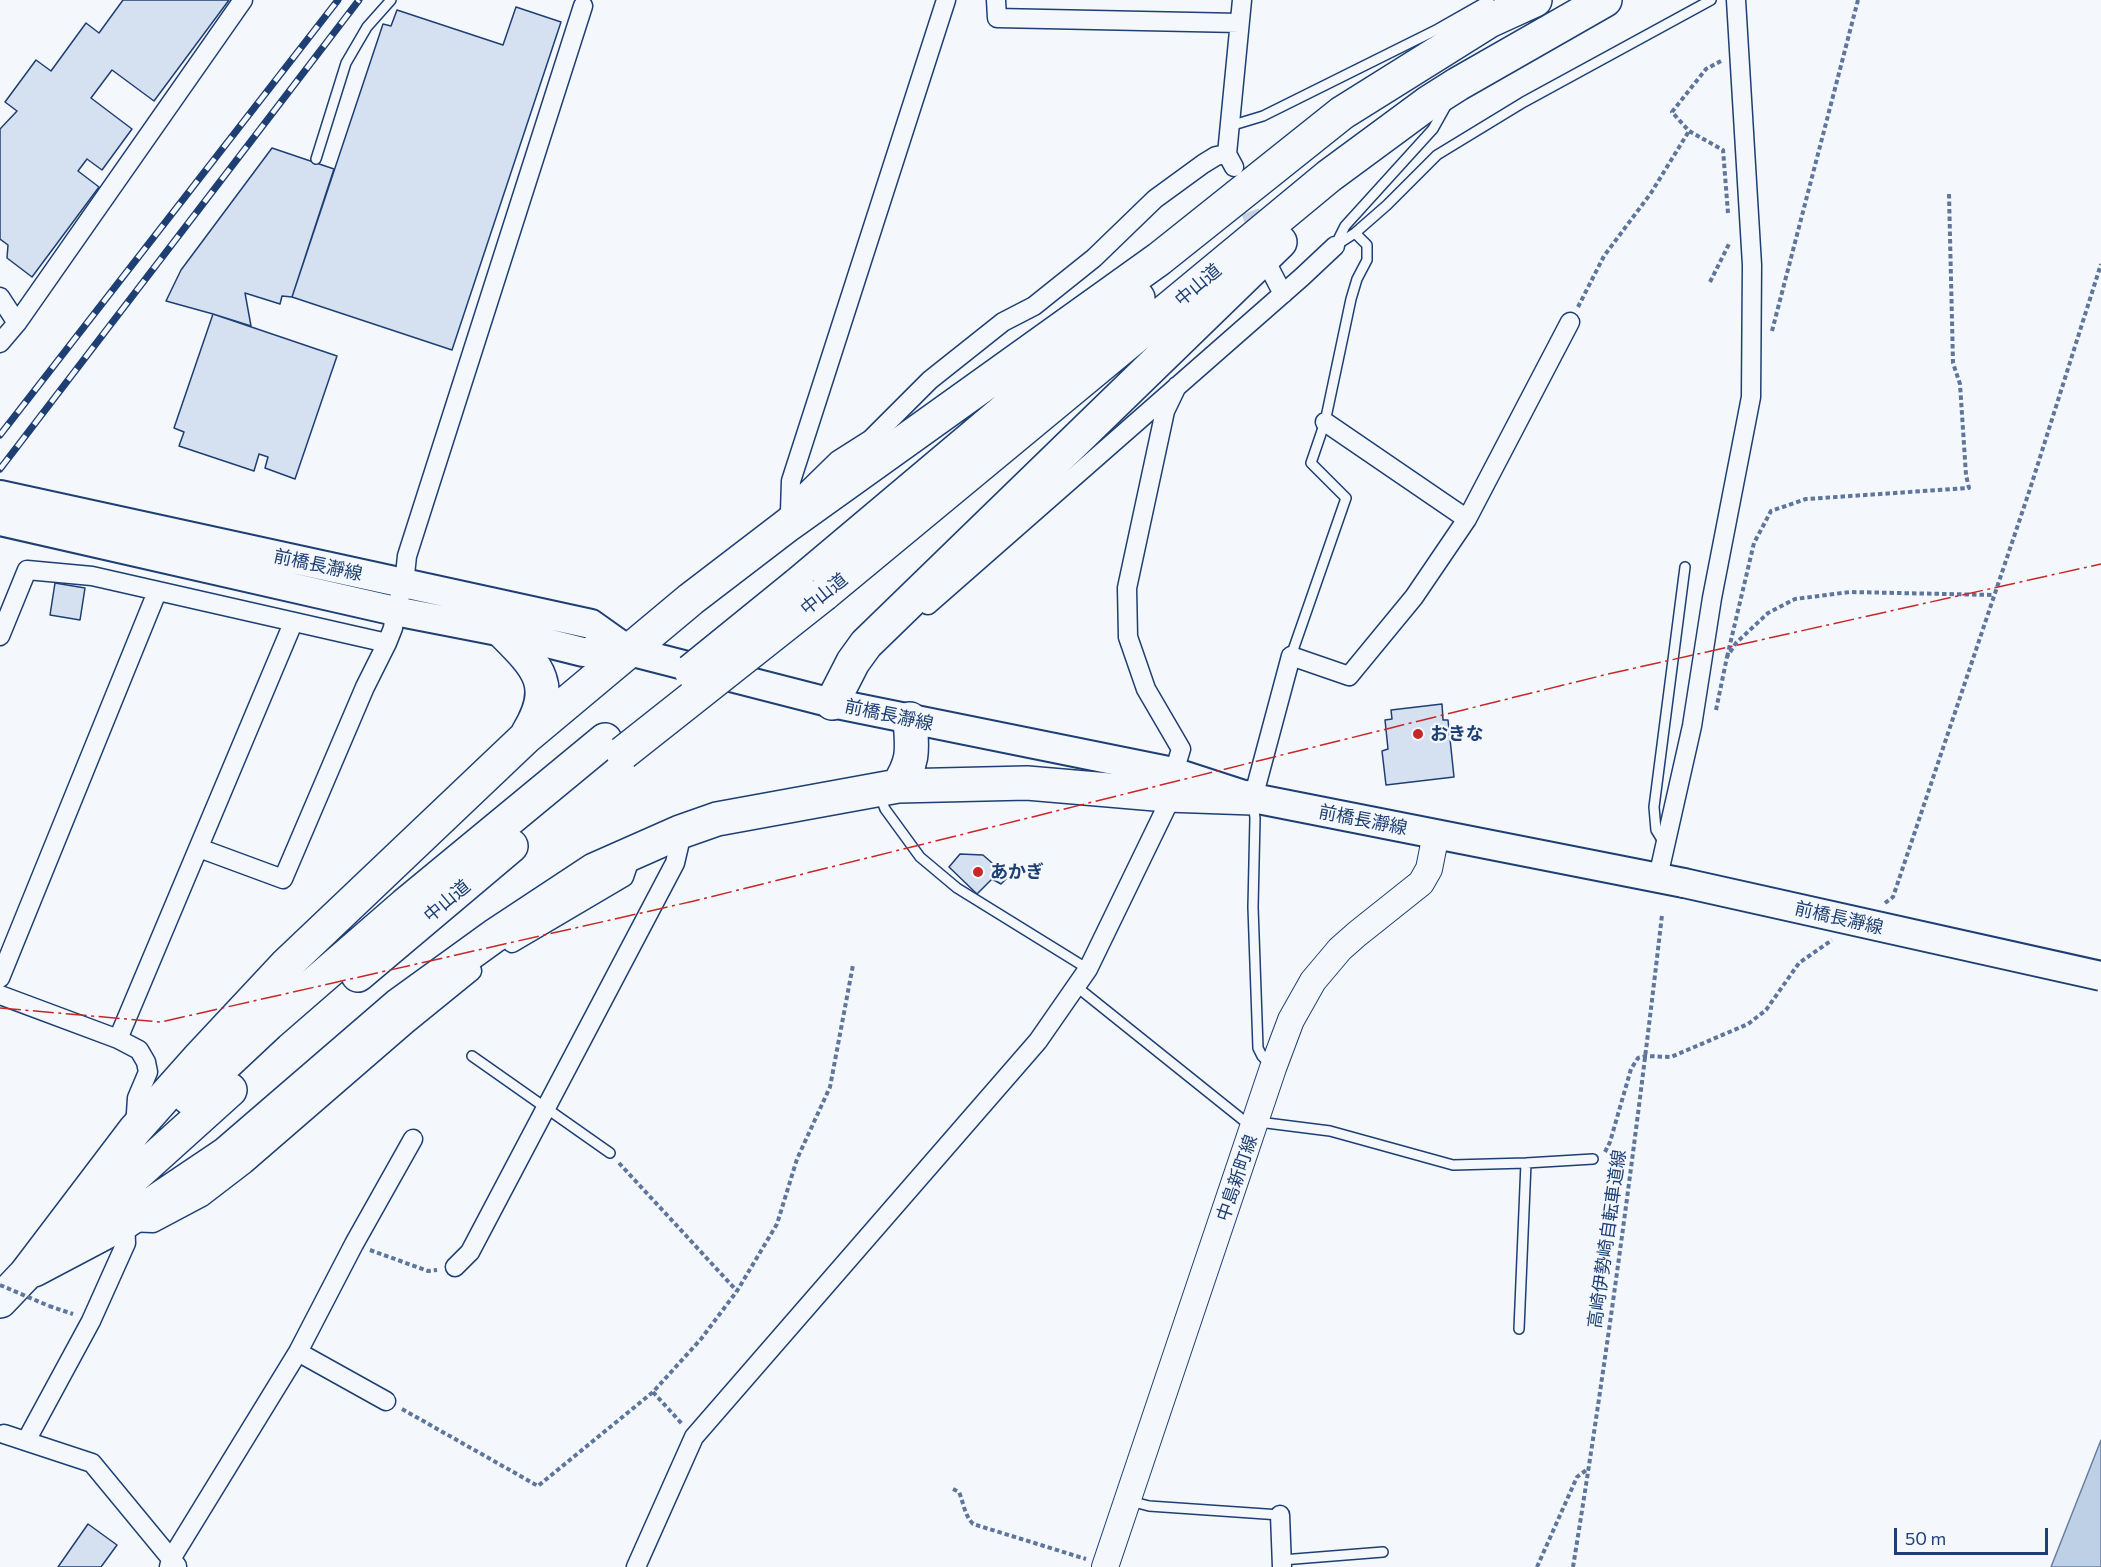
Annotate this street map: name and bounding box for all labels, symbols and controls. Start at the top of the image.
street label: 中山道 [1170,259,1226,311]
street label: 前橋長瀞線 [272,545,364,585]
street label: 中山道 [796,569,852,619]
street label: 前橋長瀞線 [843,695,935,735]
place label: おきな [1430,723,1484,745]
marker: おきな [1411,727,1425,741]
street label: 前橋長瀞線 [1317,801,1409,839]
place label: あかぎ [990,861,1044,883]
marker: あかぎ [971,865,985,879]
street label: 中山道 [419,875,475,927]
street label: 前橋長瀞線 [1793,897,1885,939]
street label: 中島新町線 [1212,1132,1262,1224]
street label: 高崎伊勢崎自転車道線 [1584,1148,1630,1330]
scale bar [1897,1516,2052,1554]
text: 50 m [1905,1527,1946,1549]

